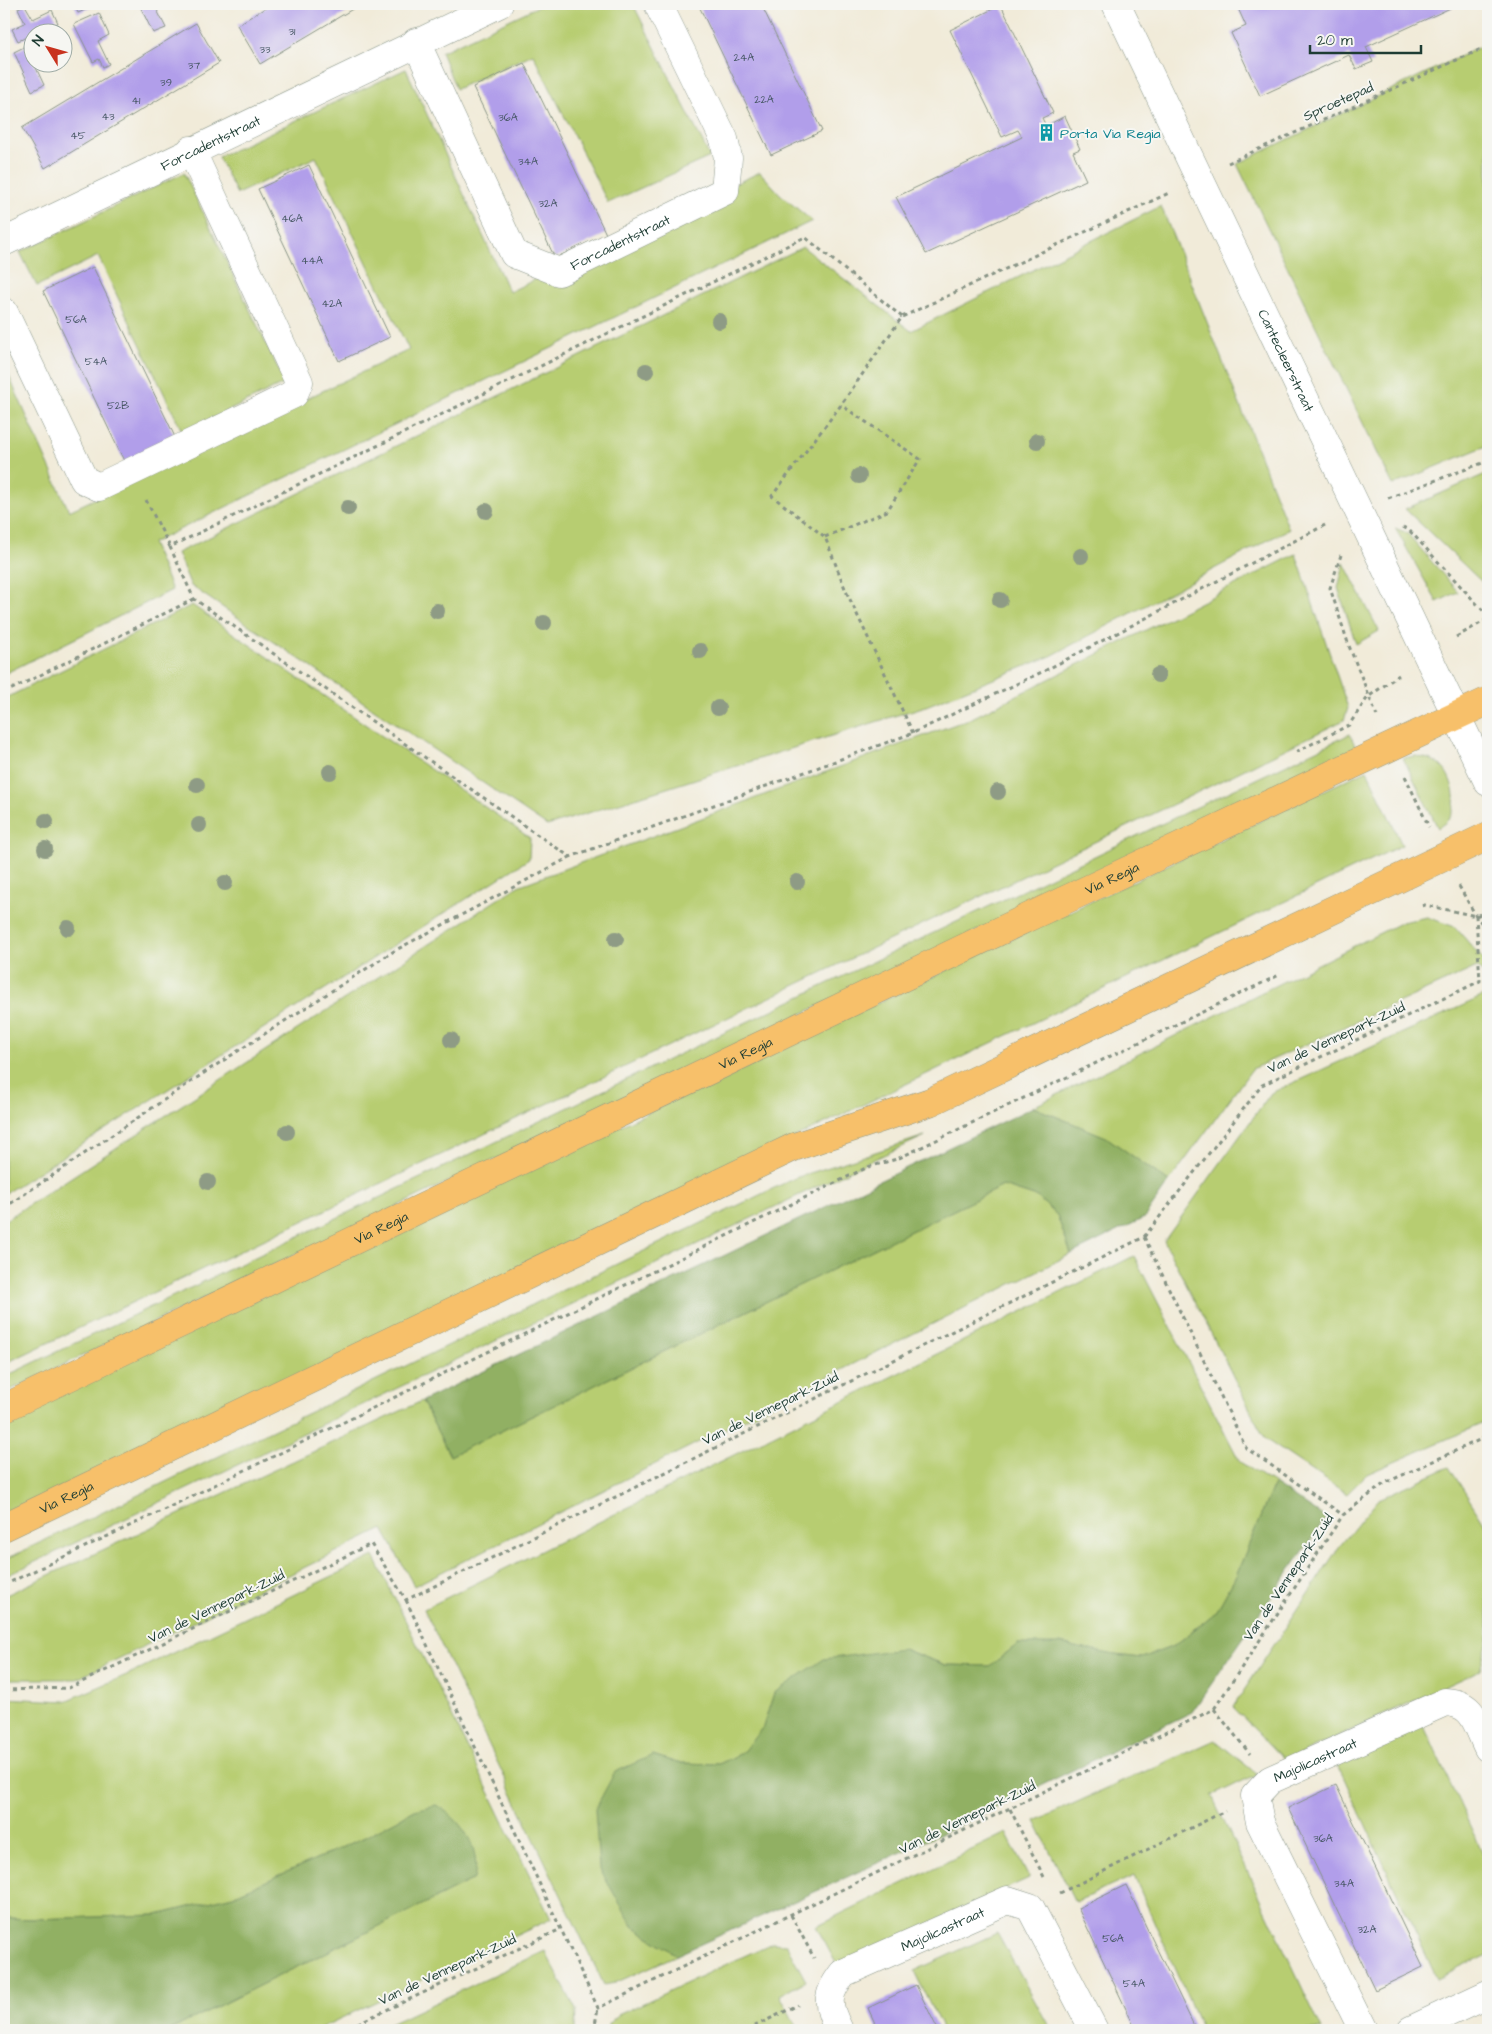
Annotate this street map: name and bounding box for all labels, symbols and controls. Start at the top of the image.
north arrow [22,22,72,72]
scale bar [1310,22,1421,54]
house number: 31 [288,24,296,39]
text: 20 m [1317,30,1353,51]
text: N [28,31,49,50]
house number: 33 [259,42,271,57]
house number: 24A [734,50,754,65]
house number: 37 [188,58,200,73]
house number: 39 [160,75,172,90]
street label: Sproetepad [1300,77,1377,126]
house number: 22A [754,92,774,107]
house number: 41 [132,93,141,108]
house number: 43 [101,109,115,124]
house number: 36A [498,110,518,125]
street label: Forcadentstraat [157,111,265,176]
building icon: Porta Via Regia [1036,123,1056,143]
place label: Porta Via Regia [1060,124,1161,144]
house number: 45 [70,128,86,143]
house number: 34A [518,154,538,169]
house number: 32A [539,196,557,211]
street label: Forcadentstraat [567,210,674,276]
house number: 46A [281,211,303,226]
house number: 44A [301,253,323,268]
house number: 42A [322,296,342,311]
street label: Cantecleerstraat [1252,306,1319,416]
house number: 56A [65,312,87,327]
house number: 54A [85,354,107,369]
house number: 52B [107,398,129,413]
street label: Via Regia [1082,858,1143,900]
street label: Van de Vennepark-Zuid [1264,997,1409,1079]
street label: Via Regia [715,1032,776,1075]
street label: Via Regia [351,1207,412,1250]
street label: Van de Vennepark-Zuid [699,1367,842,1451]
street label: Via Regia [36,1476,97,1520]
street label: Van de Vennepark-Zuid [1239,1510,1339,1645]
street label: Van de Vennepark-Zuid [145,1565,288,1649]
street label: Majolicastraat [1271,1733,1361,1788]
street label: Van de Vennepark-Zuid [896,1776,1039,1860]
house number: 36A [1313,1831,1333,1846]
house number: 34A [1334,1876,1354,1891]
street label: Majolicastraat [898,1902,988,1957]
house number: 32A [1358,1922,1376,1937]
street label: Van de Vennepark-Zuid [375,1929,520,2011]
house number: 56A [1102,1931,1124,1946]
house number: 54A [1123,1976,1145,1991]

